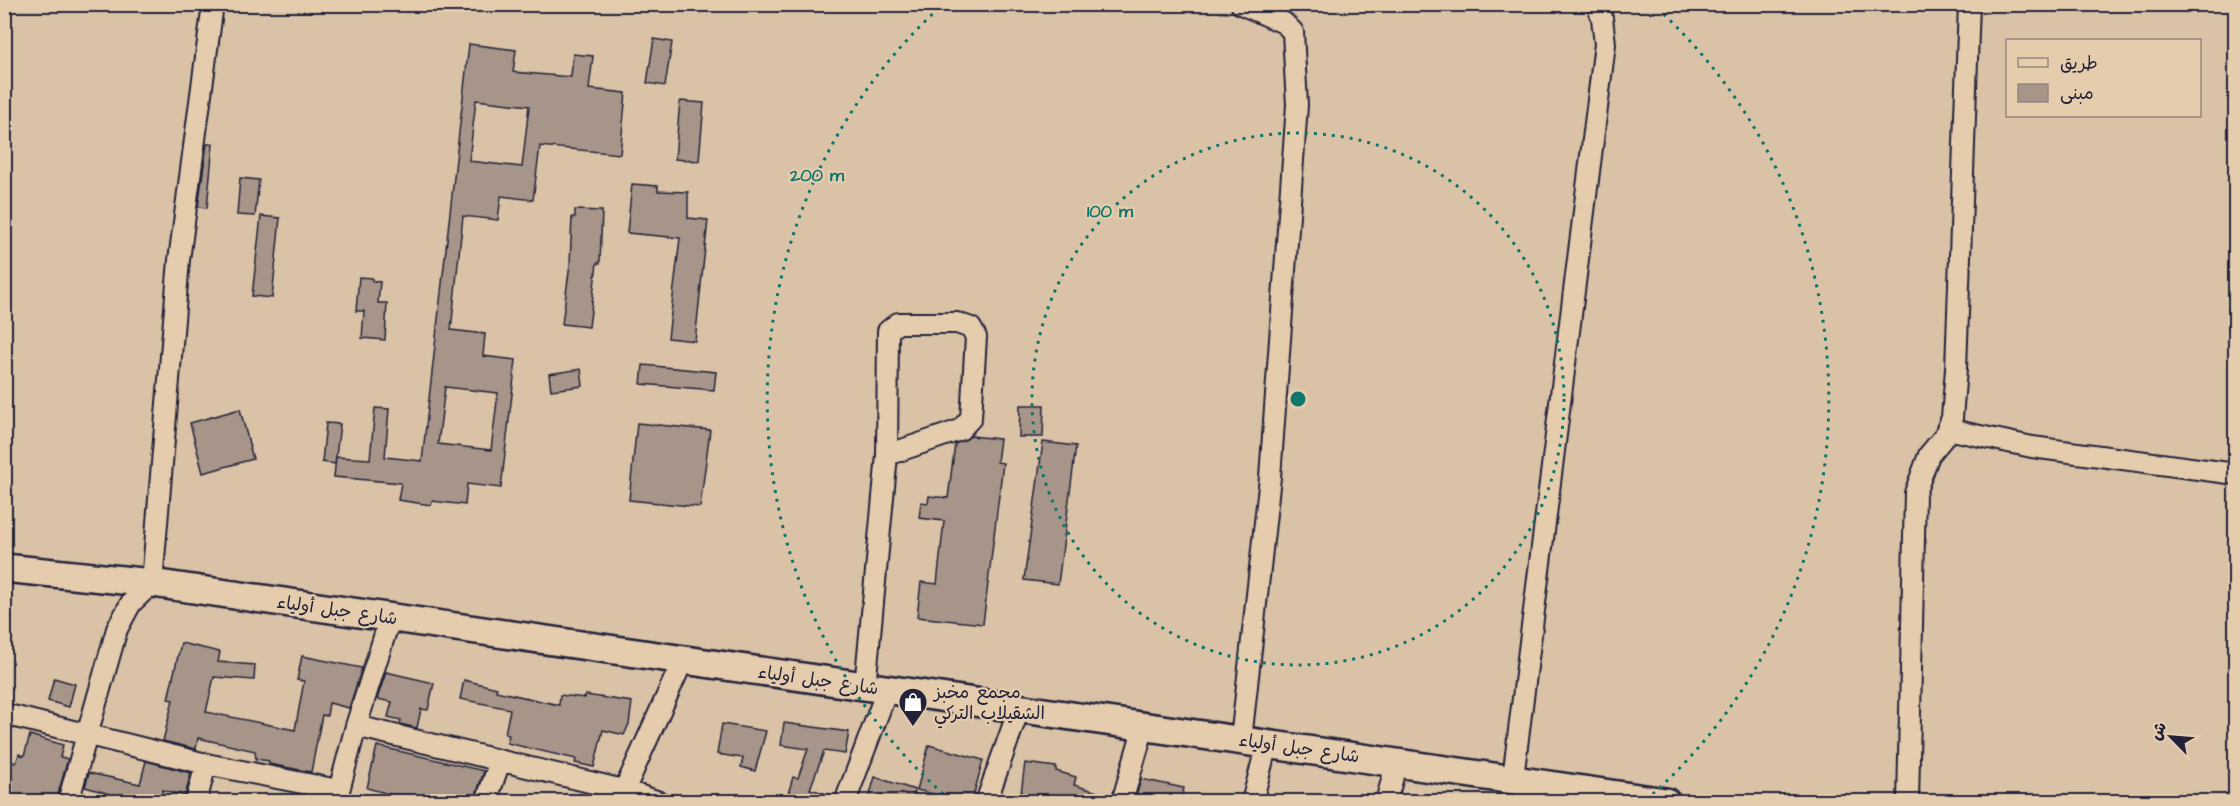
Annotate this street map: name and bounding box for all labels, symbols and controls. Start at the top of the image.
legend [2006,39,2201,117]
text: طريق [2060,51,2098,76]
text: مبنى [2060,81,2094,106]
text: 200 m [789,163,845,188]
text: 100 m [1087,199,1134,224]
centre of rings [1288,389,1308,409]
street label: شارع جبل أولياء [275,590,399,631]
street label: شارع جبل أولياء [756,660,880,701]
place label: مجمع مخبز الشقيلاب التركي [932,680,1045,729]
shop icon: مجمع مخبز الشقيلاب التركي [897,686,929,728]
north arrow [2141,707,2201,767]
text: ش [2145,718,2172,744]
street label: شارع جبل أولياء [1237,728,1361,769]

